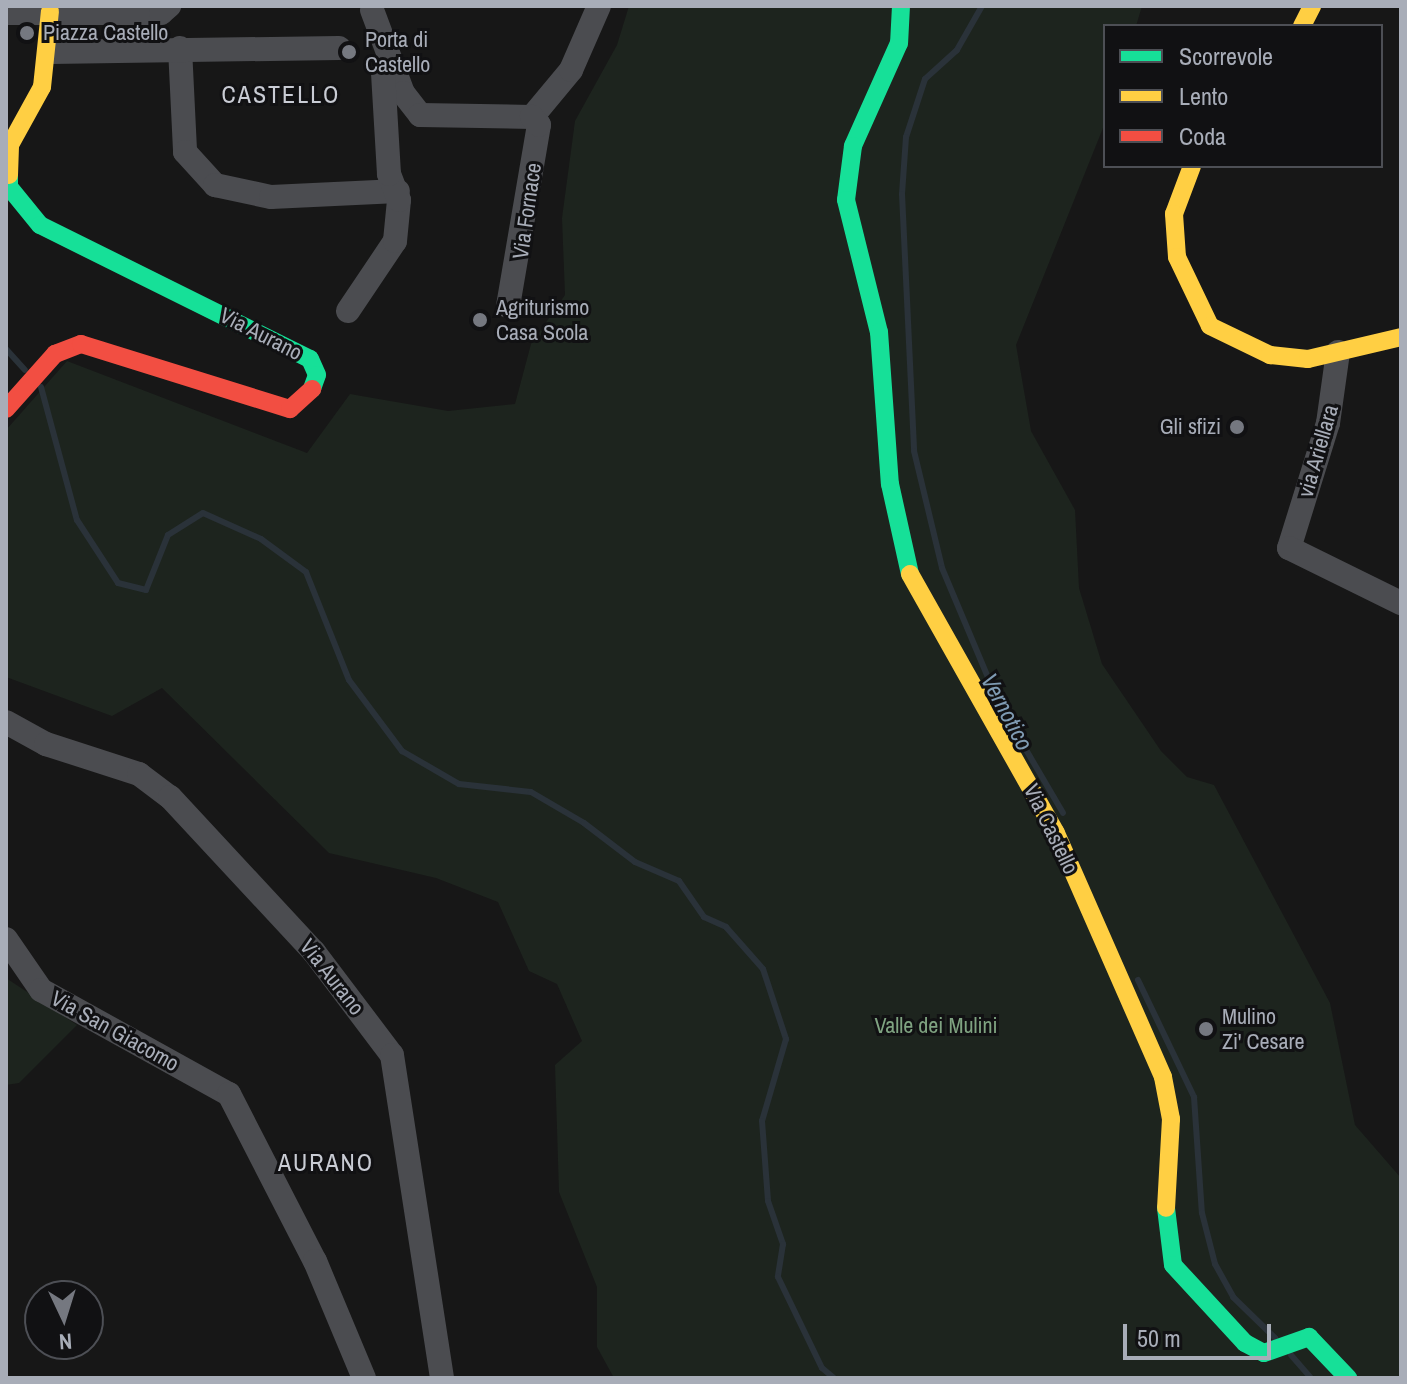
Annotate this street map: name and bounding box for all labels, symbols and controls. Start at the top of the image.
place label: Piazza Castello [43,20,168,46]
marker: Piazza Castello [18,24,36,42]
legend [1103,24,1383,168]
place label: Porta di Castello [365,26,430,78]
text: Scorrevole [1179,40,1273,72]
marker: Porta di Castello [340,43,358,61]
text: Lento [1179,80,1228,112]
district label: CASTELLO [222,81,340,109]
text: Coda [1179,120,1226,152]
street label: Via Fornace [507,161,547,261]
place label: Agriturismo Casa Scola [496,294,589,346]
street label: Via Aurano [215,302,307,366]
marker: Agriturismo Casa Scola [471,311,489,329]
street label: via Ariellara [1292,401,1344,501]
place label: Gli sfizi [1160,414,1221,440]
marker: Gli sfizi [1228,418,1246,436]
water label: Vernotico [975,669,1039,755]
street label: Via Castello [1018,780,1084,878]
street label: Via Aurano [294,933,370,1021]
street label: Via San Giacomo [46,985,184,1077]
place label: Mulino Zi' Cesare [1222,1003,1305,1054]
park label: Valle dei Mulini [874,1013,998,1039]
marker: Mulino Zi' Cesare [1197,1020,1215,1038]
district label: AURANO [278,1149,374,1177]
north arrow [24,1280,104,1360]
scale bar [1127,1308,1275,1358]
text: 50 m [1137,1322,1181,1354]
text: N [58,1327,73,1357]

